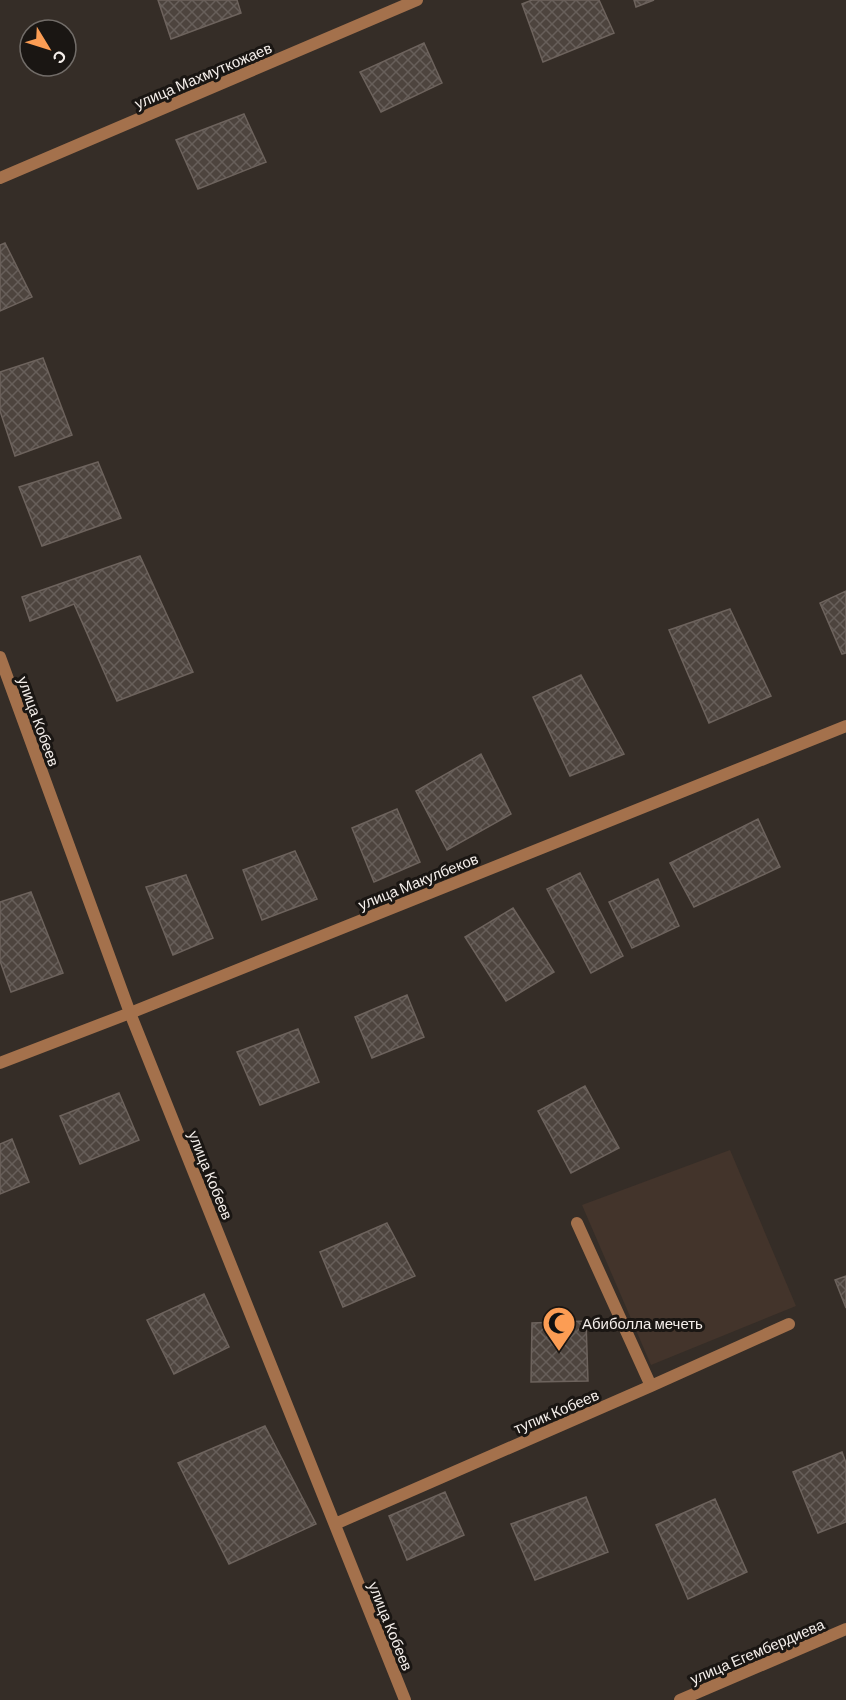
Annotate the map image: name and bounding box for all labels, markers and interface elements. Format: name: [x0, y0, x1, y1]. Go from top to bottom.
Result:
north arrow: [18, 18, 78, 78]
street label: улица Махмуткожаев: [132, 38, 274, 112]
text: С: [49, 47, 71, 68]
street label: улица Кобеев: [14, 674, 64, 768]
street label: улица Макулбеков: [355, 849, 481, 913]
street label: улица Кобеев: [185, 1128, 237, 1222]
mosque icon: Абиболла мечеть: [541, 1305, 577, 1352]
place label: Абиболла мечеть: [582, 1314, 703, 1332]
street label: тупик Кобеев: [511, 1385, 601, 1437]
street label: улица Кобеев: [365, 1579, 417, 1673]
street label: улица Егембердиева: [687, 1614, 828, 1687]

